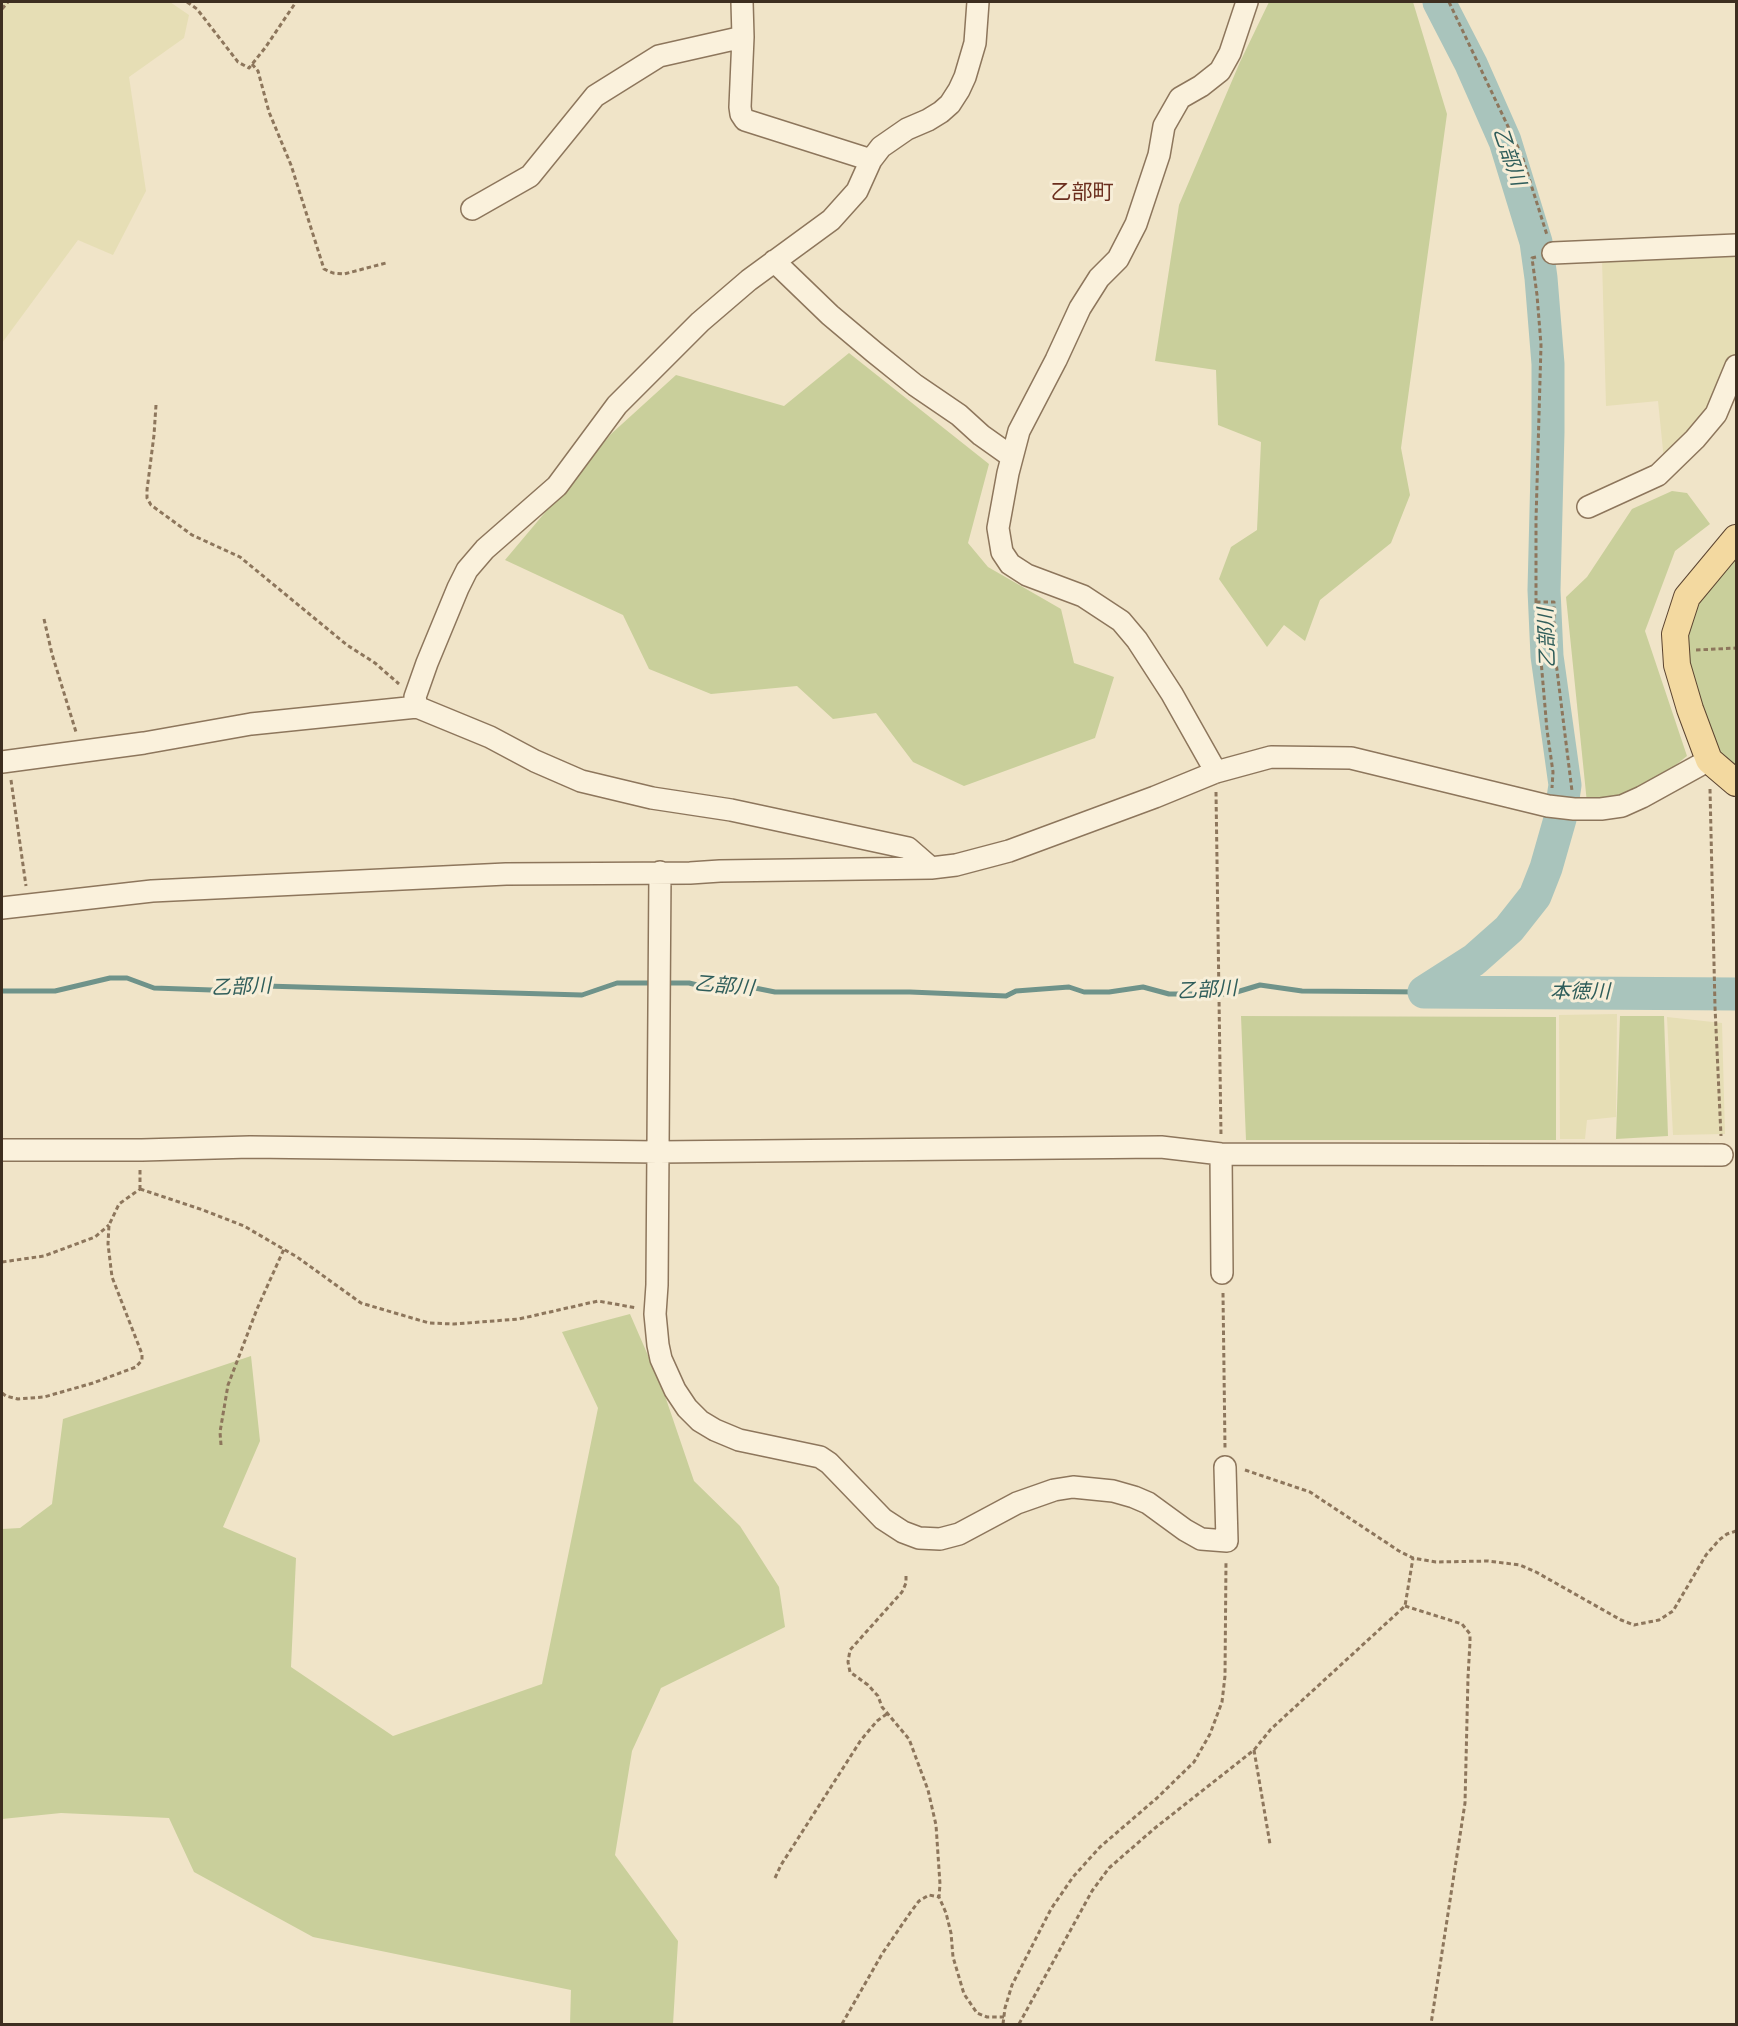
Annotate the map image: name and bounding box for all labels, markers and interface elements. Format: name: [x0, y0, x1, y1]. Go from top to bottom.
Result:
water label: 乙部川: [1487, 125, 1529, 189]
district label: 乙部町: [1051, 181, 1113, 207]
water label: 乙部川: [1535, 608, 1561, 668]
water label: 乙部川: [693, 972, 755, 1002]
water label: 乙部川: [211, 975, 271, 1001]
water label: 乙部川: [1176, 977, 1238, 1005]
water label: 本徳川: [1550, 981, 1610, 1005]

